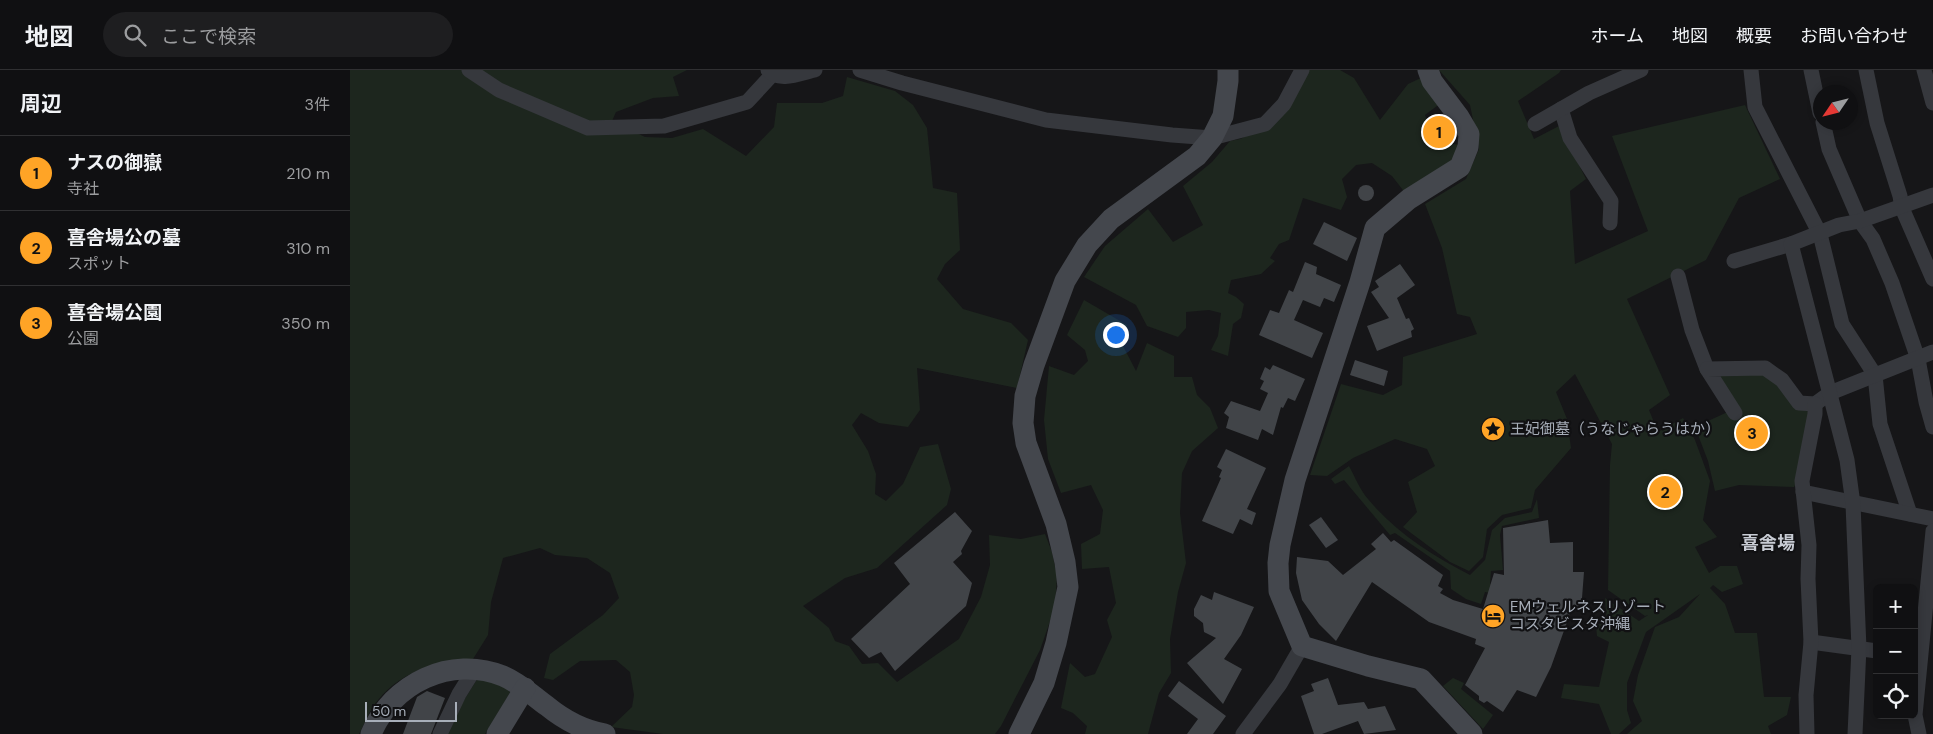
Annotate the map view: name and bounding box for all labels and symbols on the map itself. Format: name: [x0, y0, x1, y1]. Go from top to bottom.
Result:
north arrow: [1813, 85, 1858, 130]
pin: 1: [1423, 113, 1455, 151]
your location: [1103, 322, 1129, 348]
pin: 3: [1736, 414, 1768, 452]
place icon: 王妃御墓（うなじゃらうはか）: [1480, 416, 1506, 442]
place label: 王妃御墓（うなじゃらうはか）: [1510, 419, 1720, 439]
pin: 2: [1649, 473, 1681, 511]
district label: 喜舎場: [1741, 531, 1795, 555]
place label: EMウェルネスリゾート コスタビスタ沖縄: [1510, 597, 1666, 634]
hotel icon: EMウェルネスリゾート コスタビスタ沖縄: [1480, 603, 1506, 629]
scale bar: [365, 699, 458, 722]

